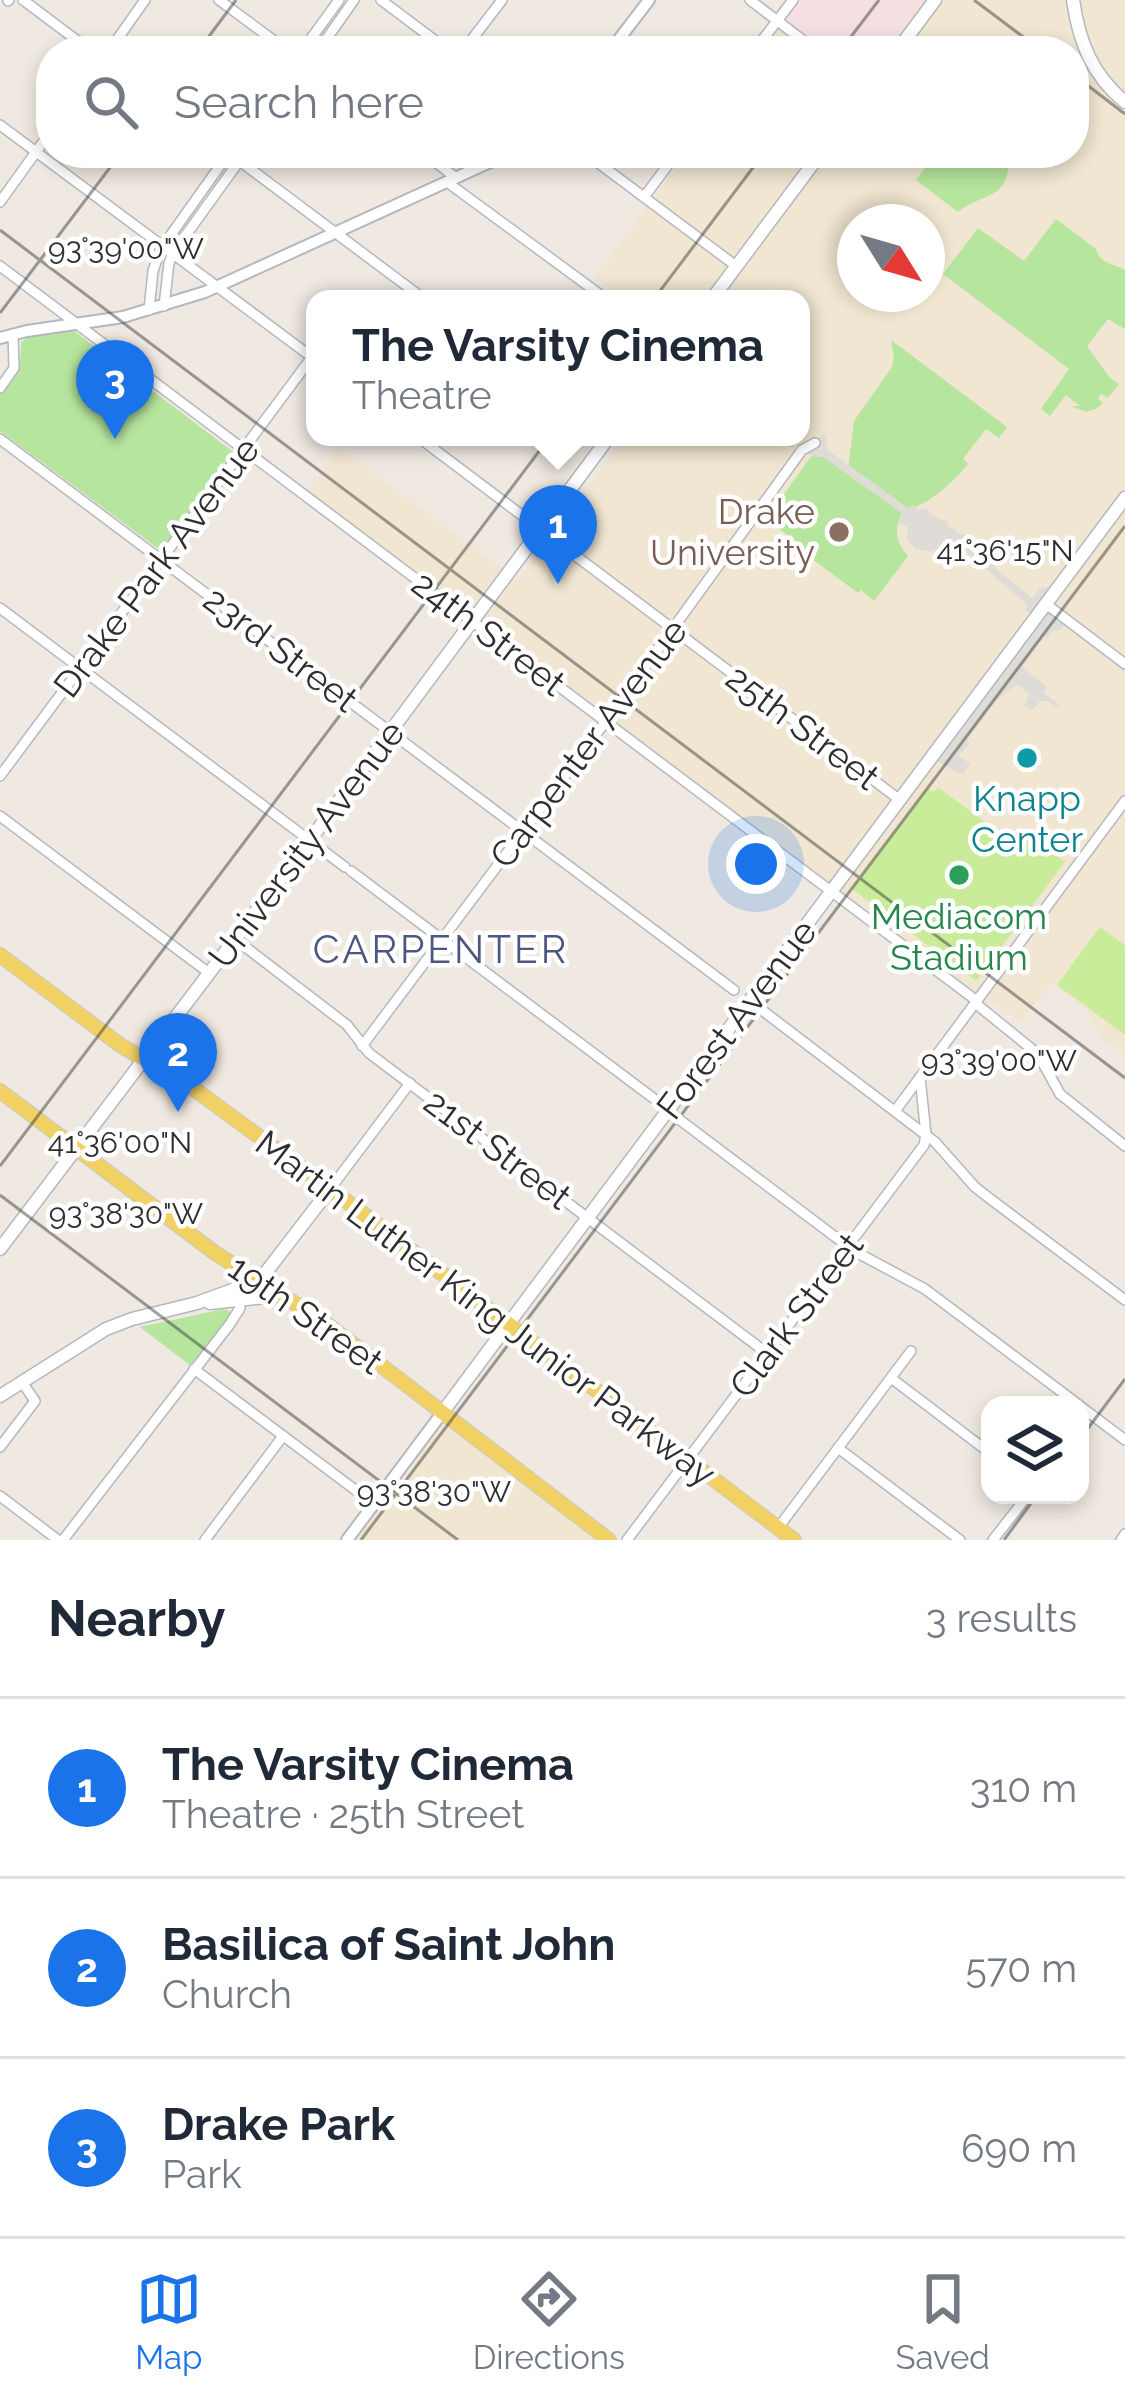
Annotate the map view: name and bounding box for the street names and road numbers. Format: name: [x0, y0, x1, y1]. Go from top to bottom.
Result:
street label: Drake Park Avenue: [45, 429, 267, 705]
street label: 24th Street: [404, 562, 574, 704]
street label: 23rd Street: [196, 578, 366, 720]
street label: Carpenter Avenue: [481, 610, 695, 876]
street label: 25th Street: [718, 656, 888, 798]
street label: University Avenue: [199, 712, 413, 976]
street label: Forest Avenue: [647, 911, 825, 1127]
street label: 21st Street: [416, 1080, 580, 1218]
street label: Martin Luther King Junior Parkway: [248, 1121, 724, 1495]
street label: Clark Street: [721, 1225, 871, 1405]
street label: 19th Street: [221, 1246, 391, 1382]

